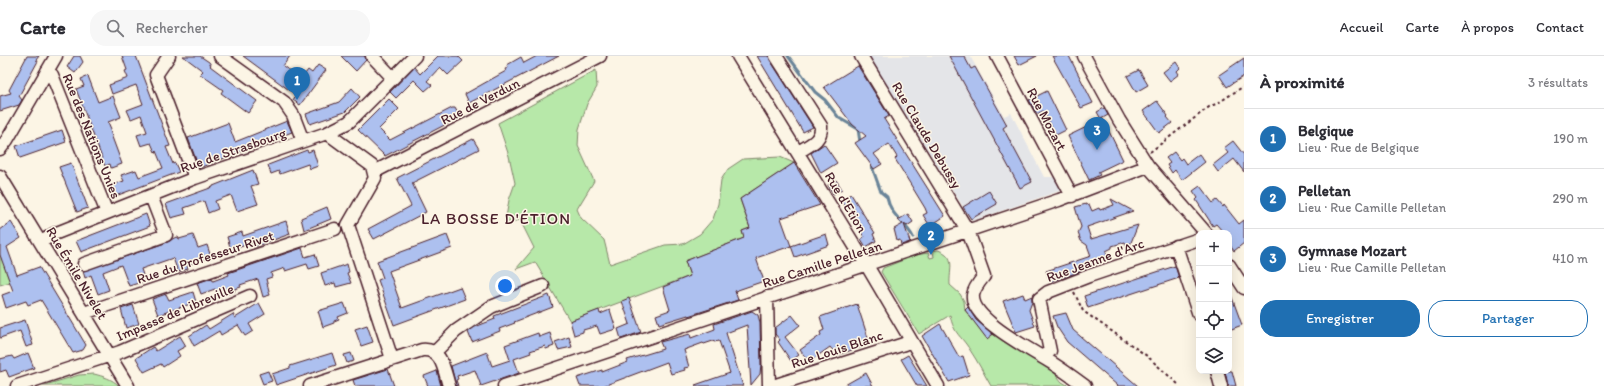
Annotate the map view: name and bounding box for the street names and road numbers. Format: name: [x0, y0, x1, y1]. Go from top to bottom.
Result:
street label: Rue des Nations Unies: [59, 71, 124, 201]
street label: Rue de Verdun: [438, 74, 523, 129]
street label: Rue Claude Debussy: [888, 79, 965, 192]
street label: Rue Mozart: [1023, 85, 1070, 154]
street label: Rue de Strasbourg: [178, 124, 289, 177]
street label: Rue d'Etion: [821, 169, 870, 236]
street label: Rue Émile Nivelet: [42, 224, 111, 323]
street label: Rue du Professeur Rivet: [134, 227, 276, 288]
street label: Rue Jeanne d'Arc: [1044, 235, 1146, 286]
street label: Rue Camille Pelletan: [760, 237, 884, 292]
street label: Impasse de Libreville: [114, 280, 237, 345]
street label: Rue Louis Blanc: [789, 326, 886, 372]

